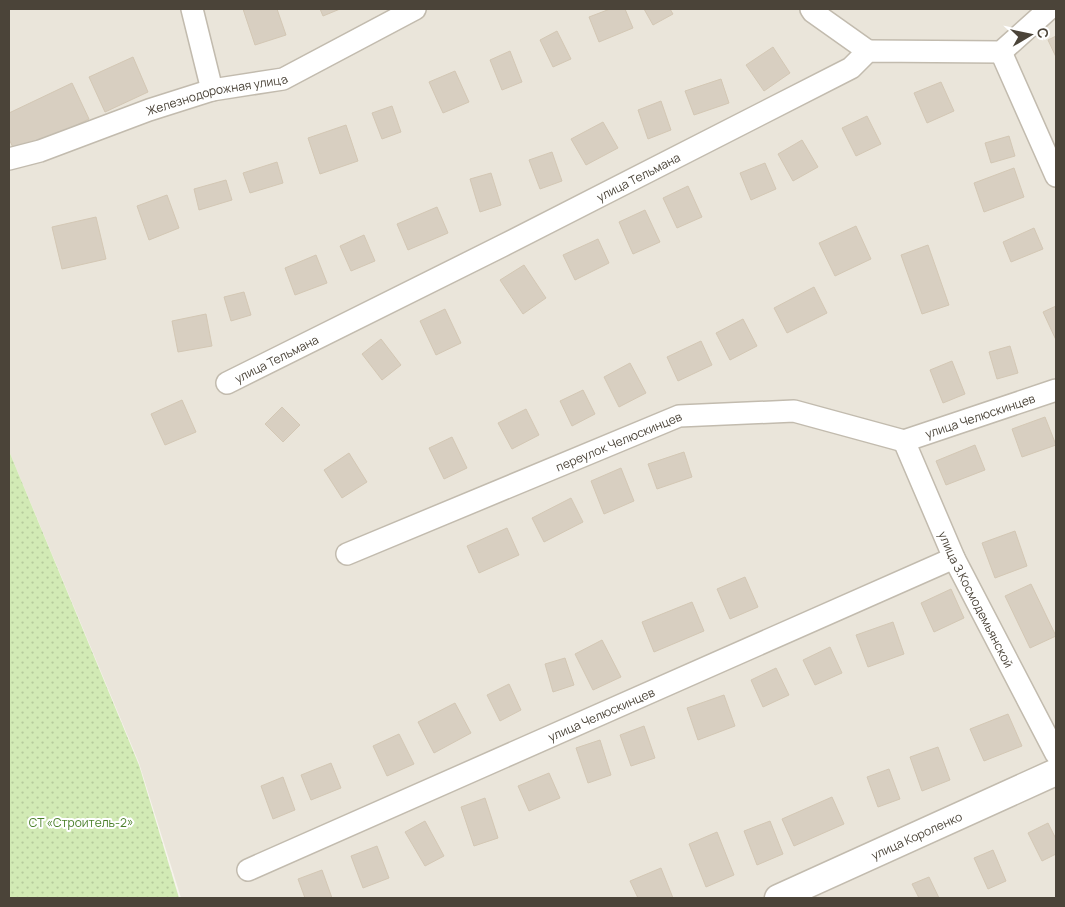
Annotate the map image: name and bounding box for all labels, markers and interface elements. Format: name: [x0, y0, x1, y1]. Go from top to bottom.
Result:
north arrow: [1005, 10, 1055, 60]
text: С: [1033, 26, 1054, 39]
street label: Железнодорожная улица: [144, 70, 291, 119]
street label: улица Тельмана: [593, 148, 683, 205]
street label: улица Тельмана: [231, 330, 321, 387]
street label: улица Челюскинцев: [923, 389, 1038, 442]
street label: переулок Челюскинцев: [553, 407, 685, 475]
street label: улица З.Космодемьянской: [935, 528, 1018, 670]
street label: улица Челюскинцев: [545, 683, 658, 745]
street label: улица Короленко: [868, 807, 965, 863]
park label: СТ «Строитель-2»: [29, 814, 133, 831]

